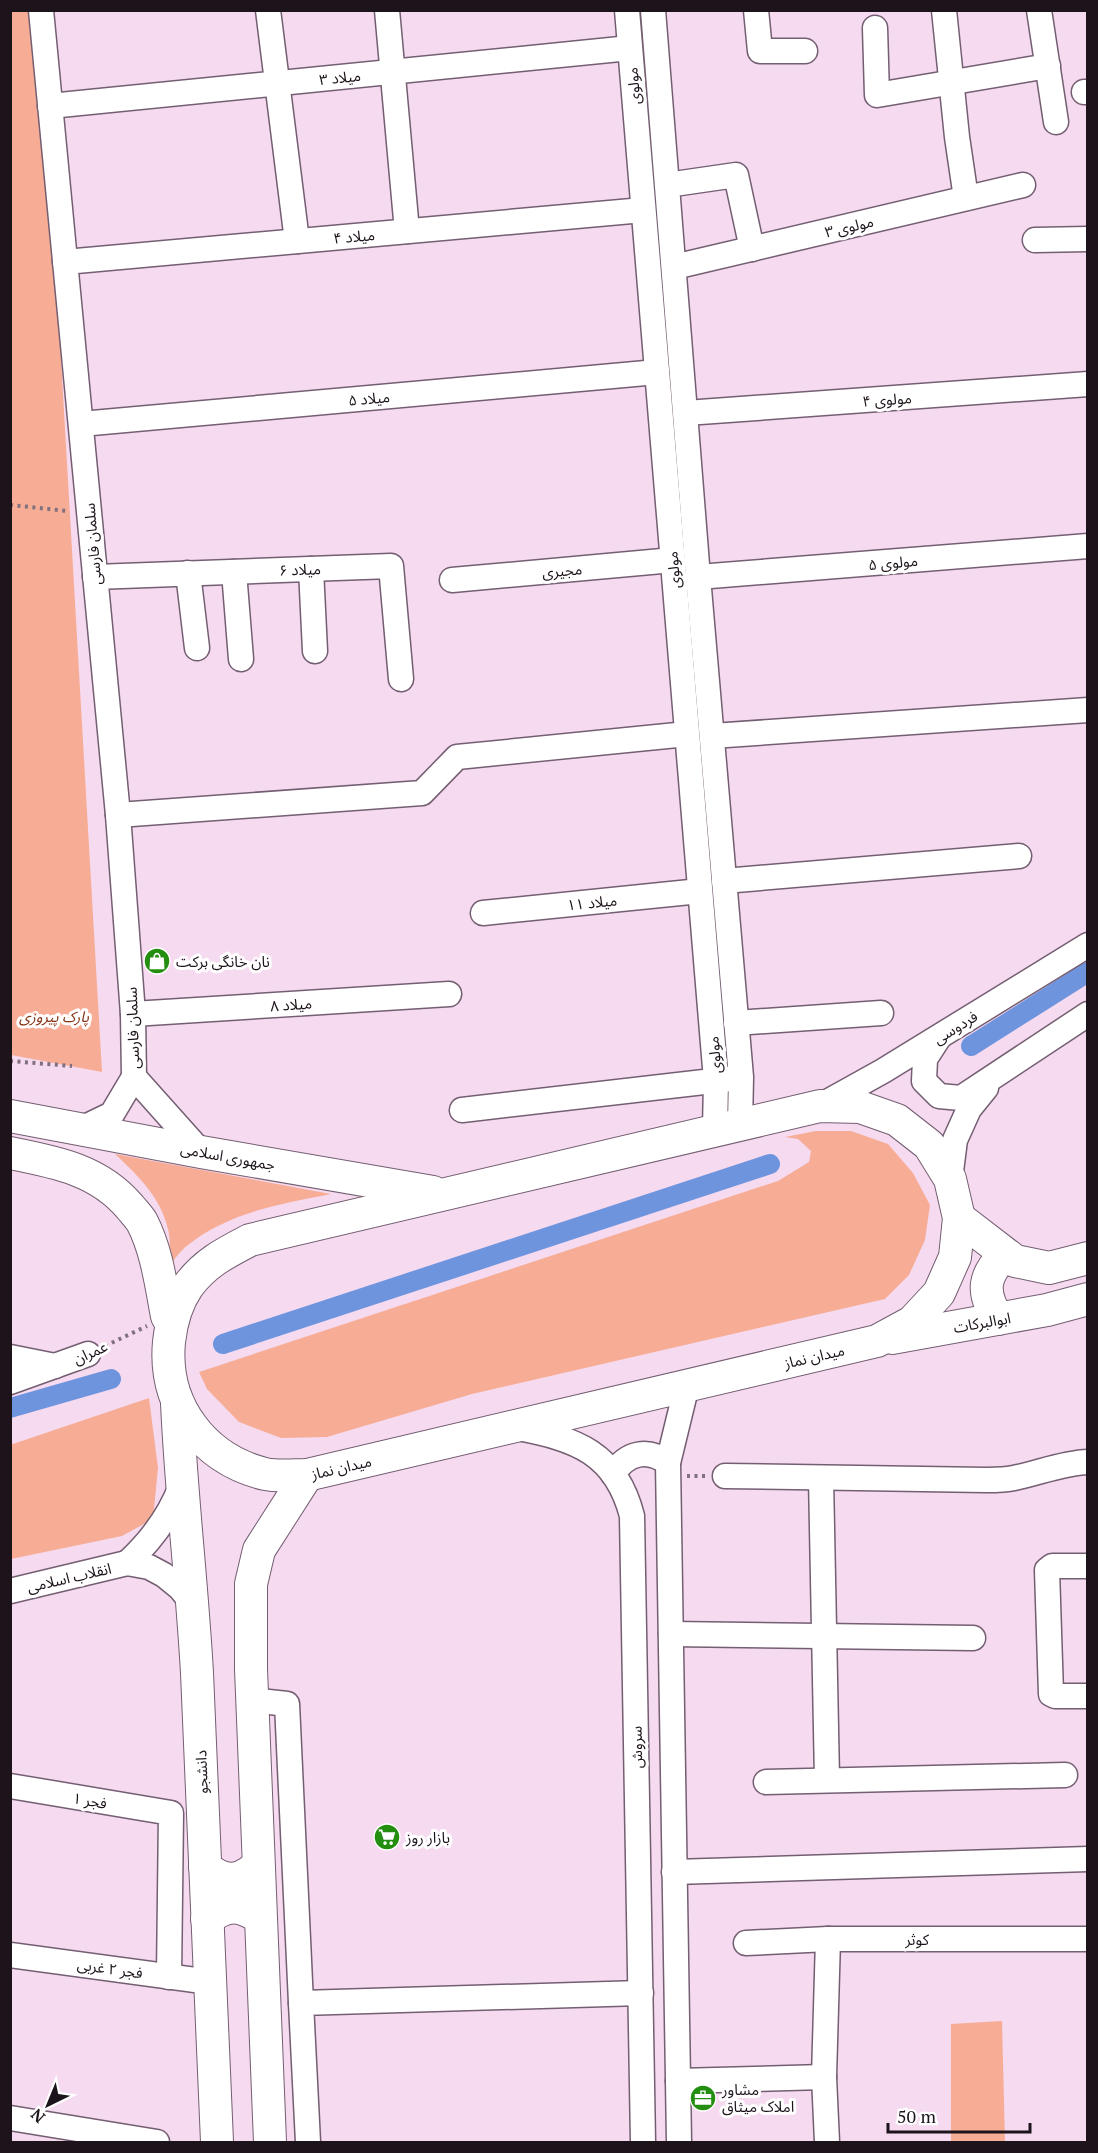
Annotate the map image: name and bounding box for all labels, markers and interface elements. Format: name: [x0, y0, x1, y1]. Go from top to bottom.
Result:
street label: میلاد ۳: [318, 65, 362, 89]
street label: مولوی: [621, 67, 645, 105]
street label: مولوی ۳: [823, 211, 875, 241]
street label: میلاد ۴: [332, 224, 376, 248]
street label: میلاد ۵: [347, 386, 391, 410]
street label: مولوی ۴: [862, 387, 912, 411]
street label: سلمان فارسی: [78, 502, 106, 586]
street label: مولوی ۵: [867, 550, 919, 574]
street label: مولوی: [661, 551, 685, 589]
street label: میلاد ۶: [279, 558, 321, 580]
street label: مجیری: [541, 558, 583, 582]
street label: میلاد ۱۱: [566, 889, 618, 915]
shop icon: نان خانگی برکت: [142, 946, 172, 976]
place label: نان خانگی برکت: [176, 951, 270, 971]
street label: سلمان فارسی: [121, 986, 143, 1069]
street label: میلاد ۸: [269, 993, 313, 1015]
street label: فردوسی: [929, 1005, 981, 1048]
park label: پارک پیروزی: [19, 1006, 90, 1027]
street label: مولوی: [702, 1036, 726, 1074]
street label: جمهوری اسلامی: [179, 1138, 277, 1174]
street label: ابوالبرکات: [952, 1307, 1012, 1337]
street label: عمران: [70, 1335, 111, 1368]
street label: میدان نماز: [781, 1339, 846, 1373]
street label: میدان نماز: [308, 1450, 373, 1484]
street label: انقلاب اسلامی: [25, 1558, 113, 1596]
street label: سروش: [626, 1725, 646, 1768]
street label: دانشجو: [190, 1750, 212, 1794]
street label: فجر ۱: [71, 1787, 109, 1813]
supermarket icon: بازار روز: [372, 1822, 402, 1852]
place label: بازار روز: [405, 1827, 450, 1847]
street label: کوثر: [904, 1929, 930, 1949]
street label: فجر ۲ غربی: [76, 1953, 144, 1983]
north arrow: [18, 2075, 78, 2135]
place label: مشاور املاک میثاق: [721, 2079, 794, 2116]
office icon: مشاور املاک میثاق: [688, 2083, 718, 2113]
scale bar: [888, 2096, 1030, 2134]
text: N: [26, 2104, 50, 2128]
text: 50 m: [897, 2104, 937, 2128]

